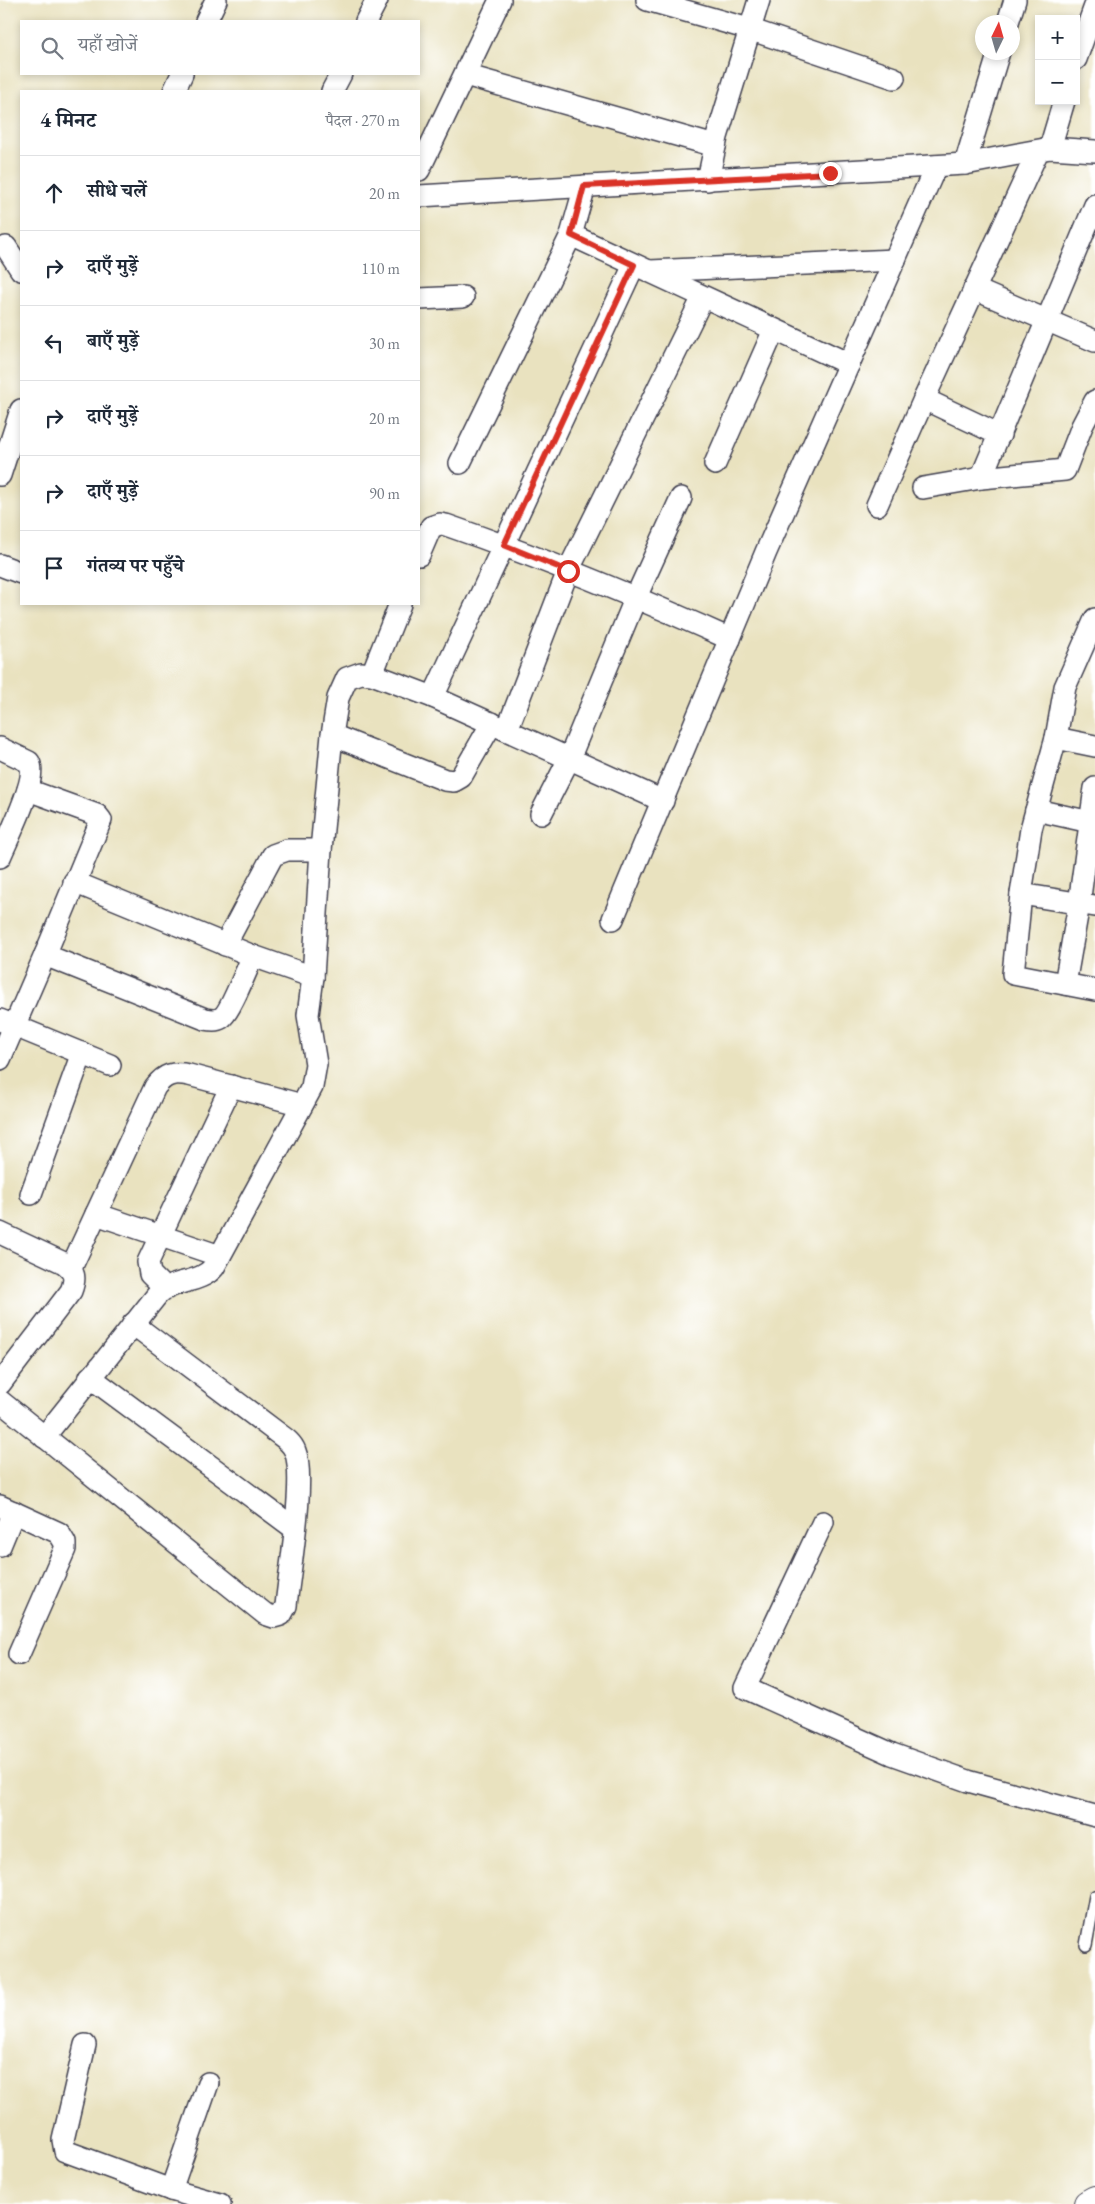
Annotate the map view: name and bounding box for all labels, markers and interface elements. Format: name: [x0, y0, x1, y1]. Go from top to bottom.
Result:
north arrow: [975, 15, 1020, 60]
map controls: [1035, 15, 1080, 105]
button: +: [1035, 15, 1080, 60]
search box: [20, 20, 420, 75]
text: यहाँ खोजें: [78, 32, 137, 57]
icon: search: [38, 34, 66, 62]
button: −: [1035, 60, 1080, 105]
text: 4 मिनट: [40, 106, 96, 133]
text: पैदल · 270 m: [326, 110, 400, 131]
route end: [819, 162, 842, 185]
text: सीधे चलें: [87, 178, 147, 203]
icon: ahead: [40, 179, 68, 207]
text: 20 m: [369, 183, 400, 204]
text: दाएँ मुड़ें: [87, 253, 138, 278]
icon: right: [40, 254, 68, 282]
text: 110 m: [361, 258, 400, 279]
text: बाएँ मुड़ें: [87, 328, 139, 353]
icon: left: [40, 329, 68, 357]
text: 30 m: [369, 333, 400, 354]
text: दाएँ मुड़ें: [87, 403, 138, 428]
icon: right: [40, 404, 68, 432]
text: 20 m: [369, 408, 400, 429]
text: दाएँ मुड़ें: [87, 478, 138, 503]
icon: right: [40, 479, 68, 507]
text: 90 m: [369, 483, 400, 504]
text: गंतव्य पर पहुँचे: [87, 553, 184, 578]
icon: arrive: [40, 554, 68, 582]
route start: [557, 560, 580, 583]

